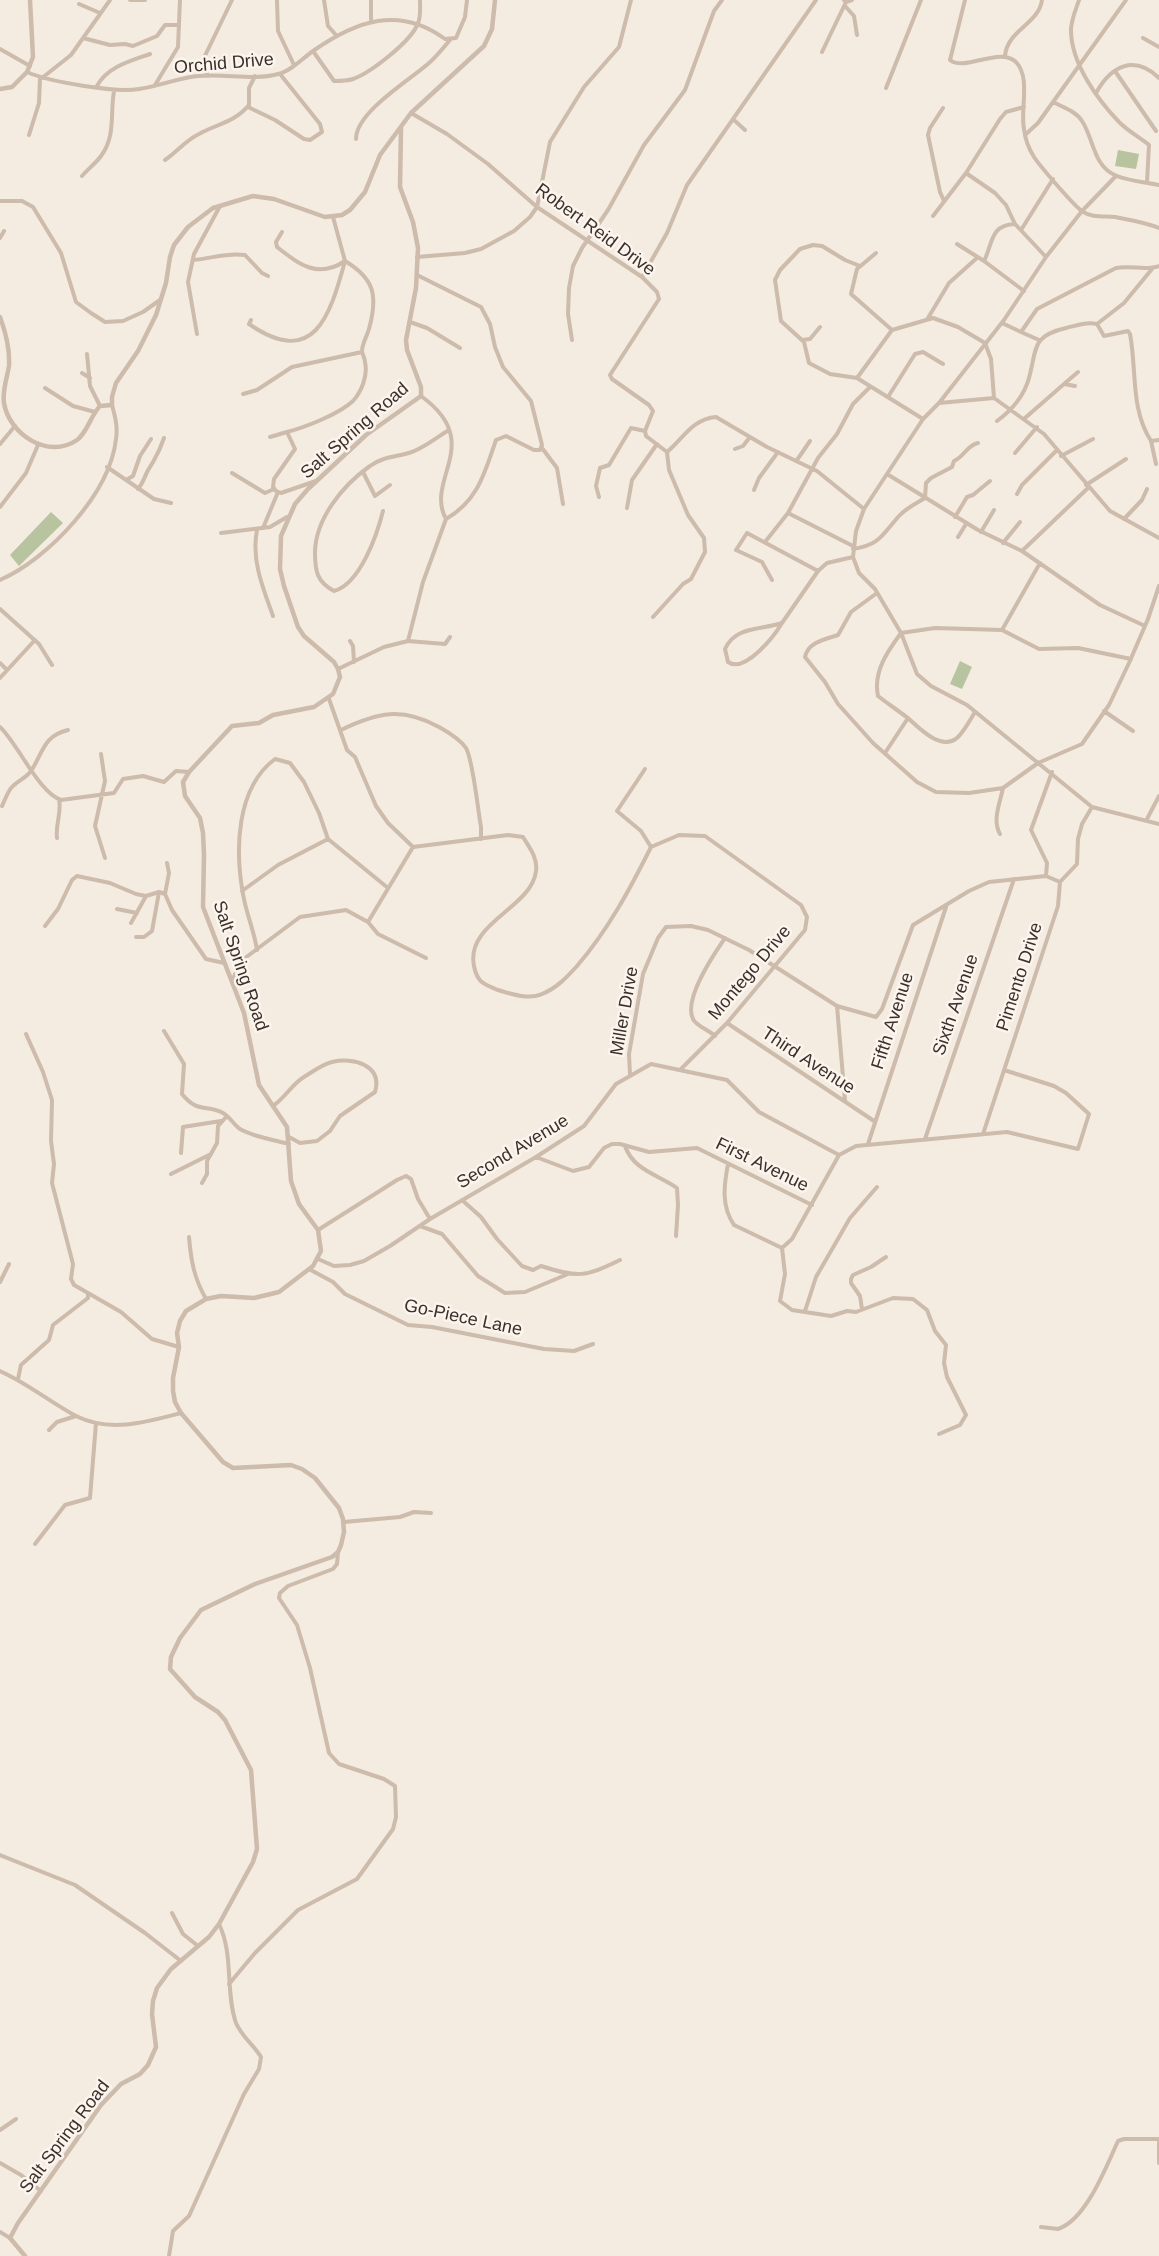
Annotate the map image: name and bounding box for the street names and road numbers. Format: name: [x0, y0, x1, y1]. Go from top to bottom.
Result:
street label: Orchid Drive: [173, 49, 275, 79]
street label: Robert Reid Drive: [531, 179, 659, 281]
street label: Salt Spring Road: [297, 378, 413, 484]
street label: Salt Spring Road: [208, 898, 272, 1034]
street label: Pimento Drive: [992, 920, 1048, 1034]
street label: Montego Drive: [704, 921, 796, 1025]
street label: Sixth Avenue: [929, 951, 983, 1059]
street label: Miller Drive: [607, 965, 643, 1057]
street label: Fifth Avenue: [867, 970, 919, 1072]
street label: Third Avenue: [757, 1023, 859, 1099]
street label: Second Avenue: [453, 1110, 573, 1194]
street label: First Avenue: [712, 1133, 812, 1197]
street label: Go-Piece Lane: [402, 1295, 524, 1341]
street label: Salt Spring Road: [15, 2076, 115, 2198]

